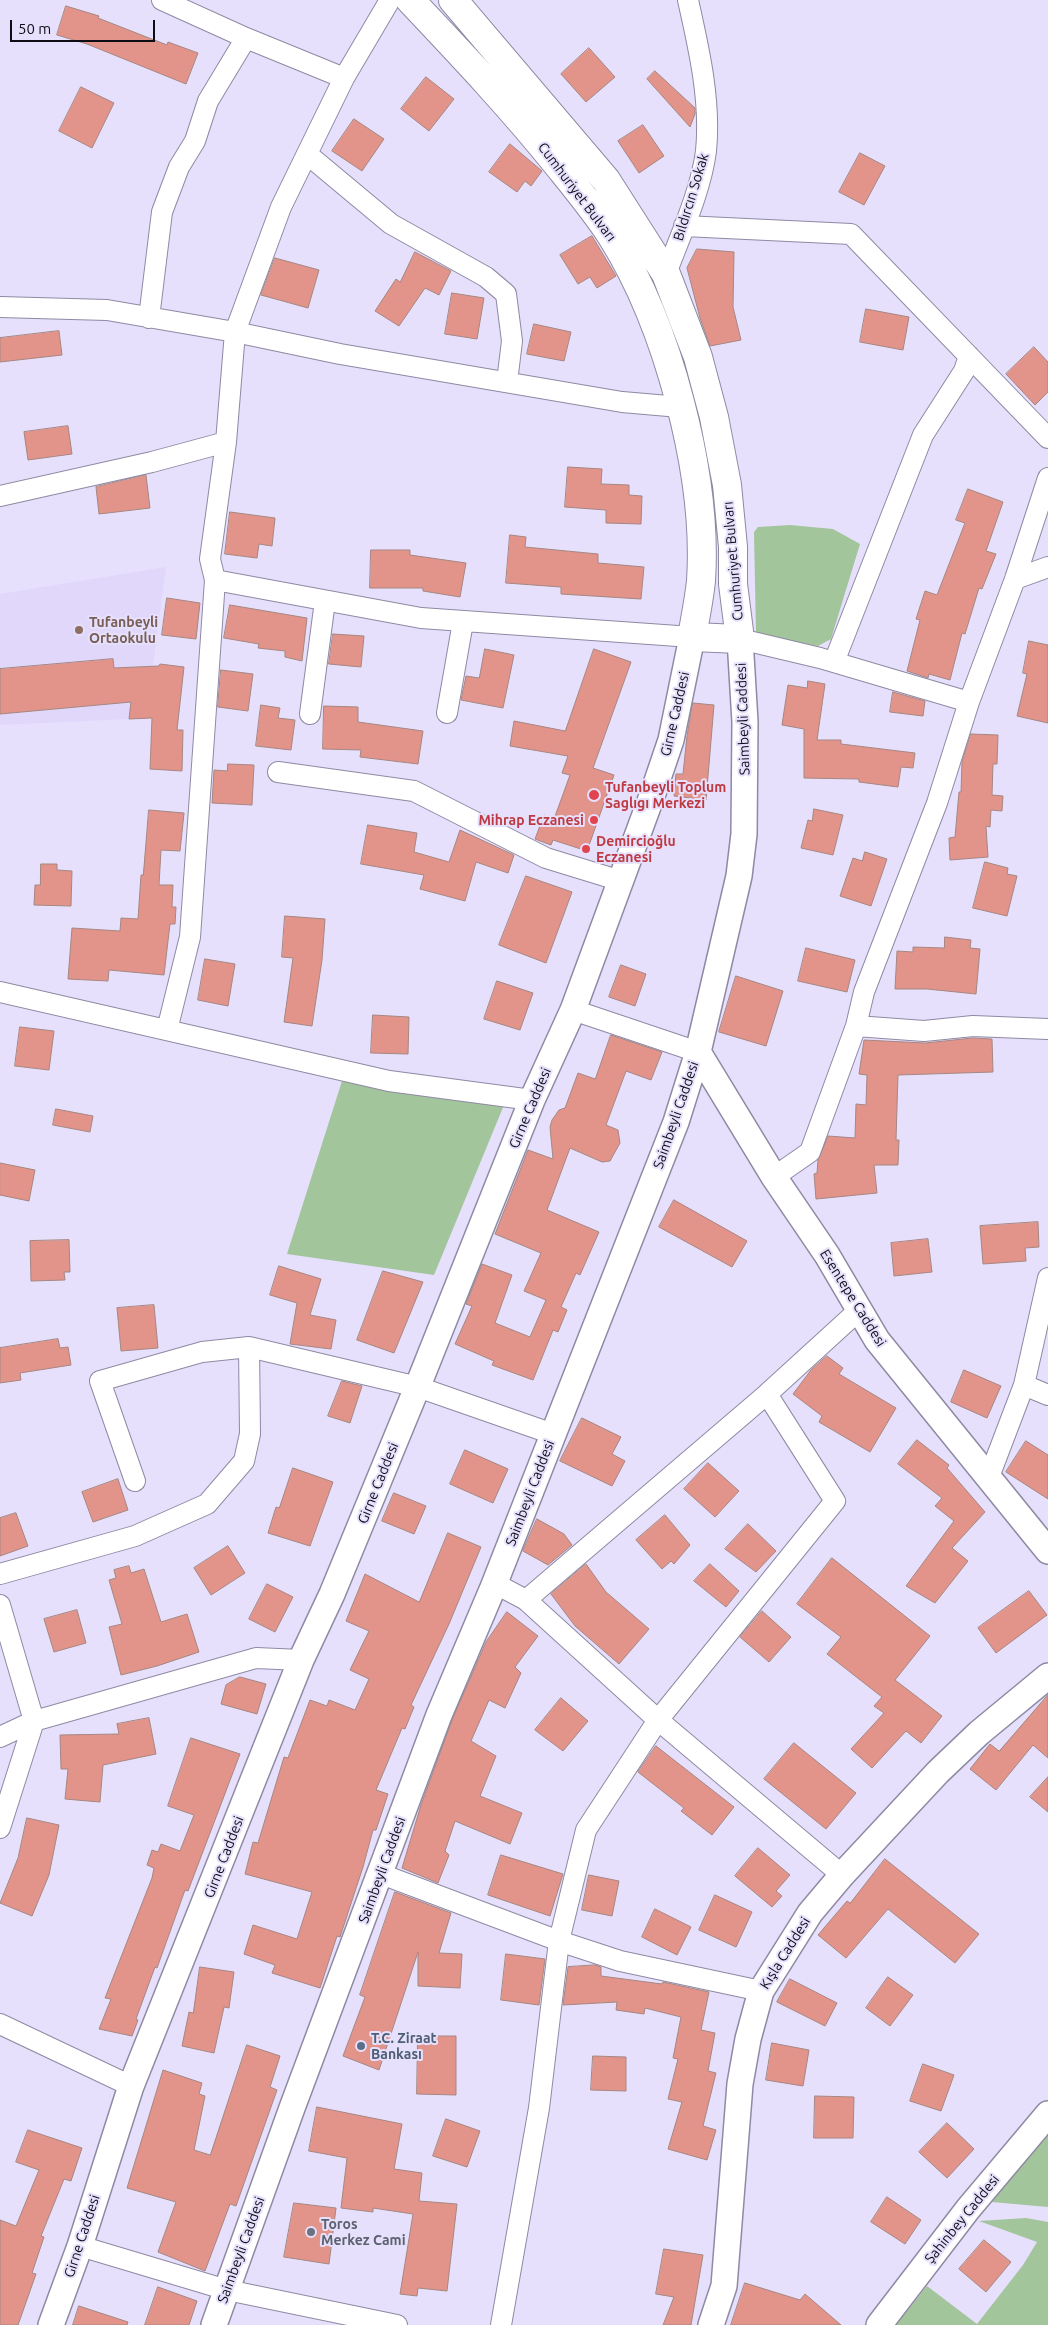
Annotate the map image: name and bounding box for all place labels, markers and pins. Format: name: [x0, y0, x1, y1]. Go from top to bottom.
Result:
place label: Tufanbeyli Ortaokulu: [89, 614, 158, 646]
marker: Tufanbeyli Ortaokulu: [73, 624, 85, 636]
place label: Tufanbeyli Toplum Saglıgı Merkezi: [605, 779, 726, 812]
marker: Tufanbeyli Toplum Saglıgı Merkezi: [587, 788, 601, 802]
place label: Mihrap Eczanesi: [478, 812, 584, 828]
marker: Mihrap Eczanesi: [588, 814, 600, 826]
place label: Demircioğlu Eczanesi: [596, 833, 676, 866]
marker: Demircioğlu Eczanesi: [580, 843, 592, 855]
place label: T.C. Ziraat Bankası: [371, 2030, 437, 2062]
marker: T.C. Ziraat Bankası: [355, 2040, 367, 2052]
place label: Toros Merkez Cami: [321, 2216, 406, 2248]
marker: Toros Merkez Cami: [305, 2226, 317, 2238]

